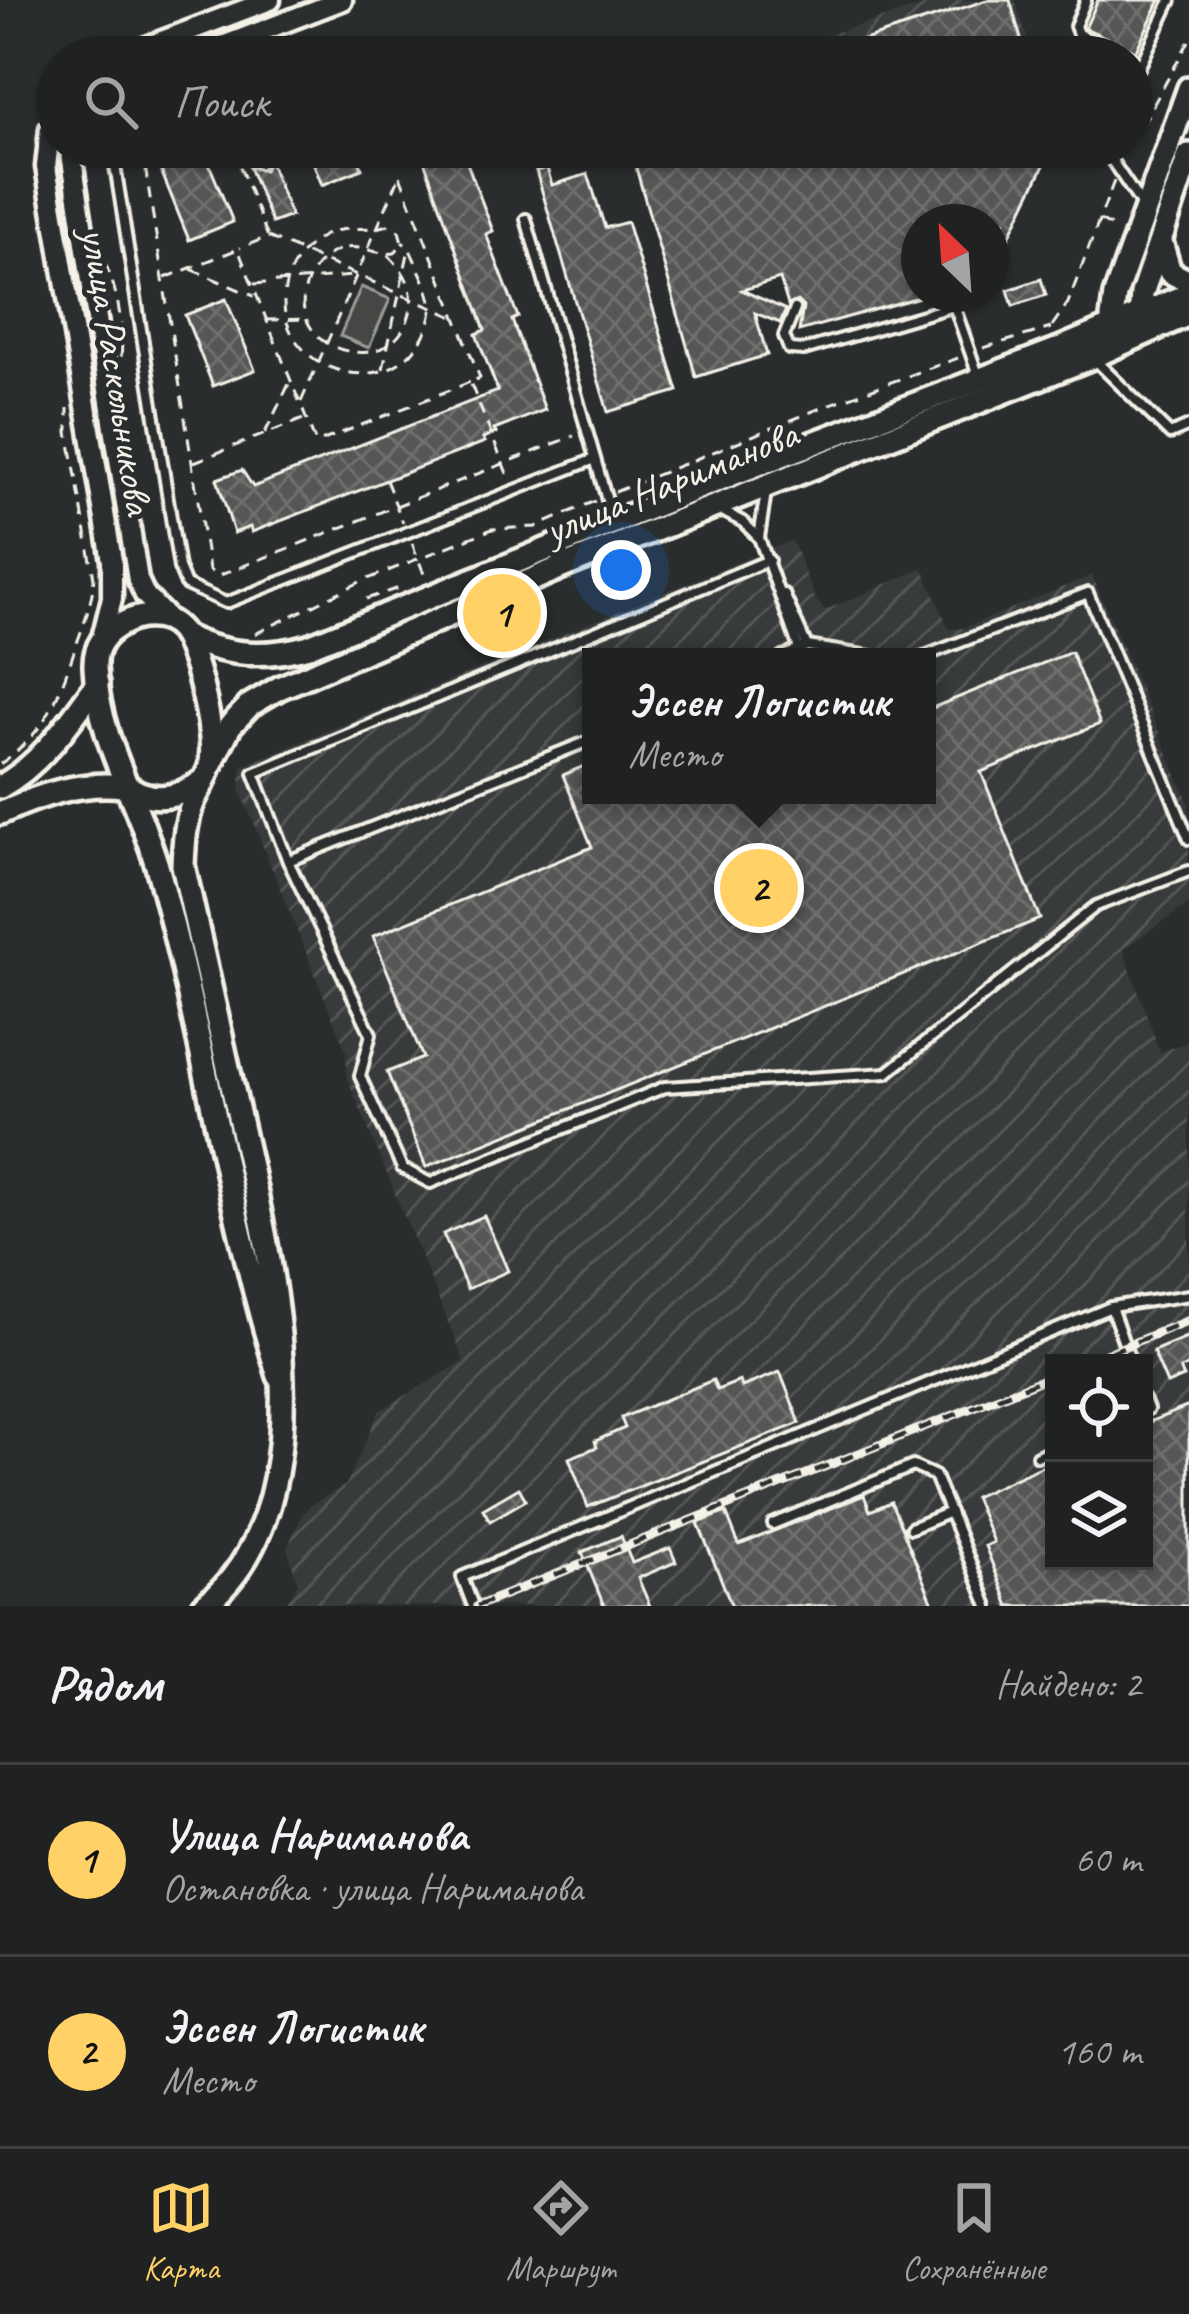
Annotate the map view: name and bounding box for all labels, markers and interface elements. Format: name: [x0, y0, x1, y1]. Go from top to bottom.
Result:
search box: [36, 36, 1153, 168]
icon: search: [78, 69, 144, 135]
text: Поиск: [174, 74, 269, 131]
north arrow: [901, 204, 1009, 312]
street label: улица Раскольникова: [68, 221, 166, 521]
street label: улица Нариманова: [534, 406, 808, 558]
your location: [591, 540, 651, 600]
pin: 1: [463, 568, 541, 658]
popup: [582, 648, 936, 804]
text: Эссен Логистик: [629, 673, 889, 730]
text: Место: [629, 730, 721, 779]
pin: 2: [720, 843, 798, 933]
map controls: [1045, 1354, 1153, 1570]
button: locate: [1045, 1354, 1153, 1462]
button: layers: [1045, 1462, 1153, 1570]
text: Рядом: [48, 1652, 162, 1716]
text: Найдено: 2: [996, 1660, 1141, 1709]
text: Улица Нариманова: [162, 1807, 467, 1864]
text: 1: [78, 1835, 96, 1884]
text: 60 m: [1075, 1835, 1141, 1884]
text: Остановка · улица Нариманова: [162, 1864, 583, 1913]
text: Эссен Логистик: [162, 1999, 423, 2056]
text: 2: [78, 2027, 96, 2076]
text: 160 m: [1057, 2027, 1141, 2076]
text: Место: [162, 2056, 254, 2105]
tab: Карта: [144, 2175, 219, 2289]
tab: Маршрут: [506, 2175, 615, 2289]
tab: Сохранённые: [902, 2175, 1045, 2289]

